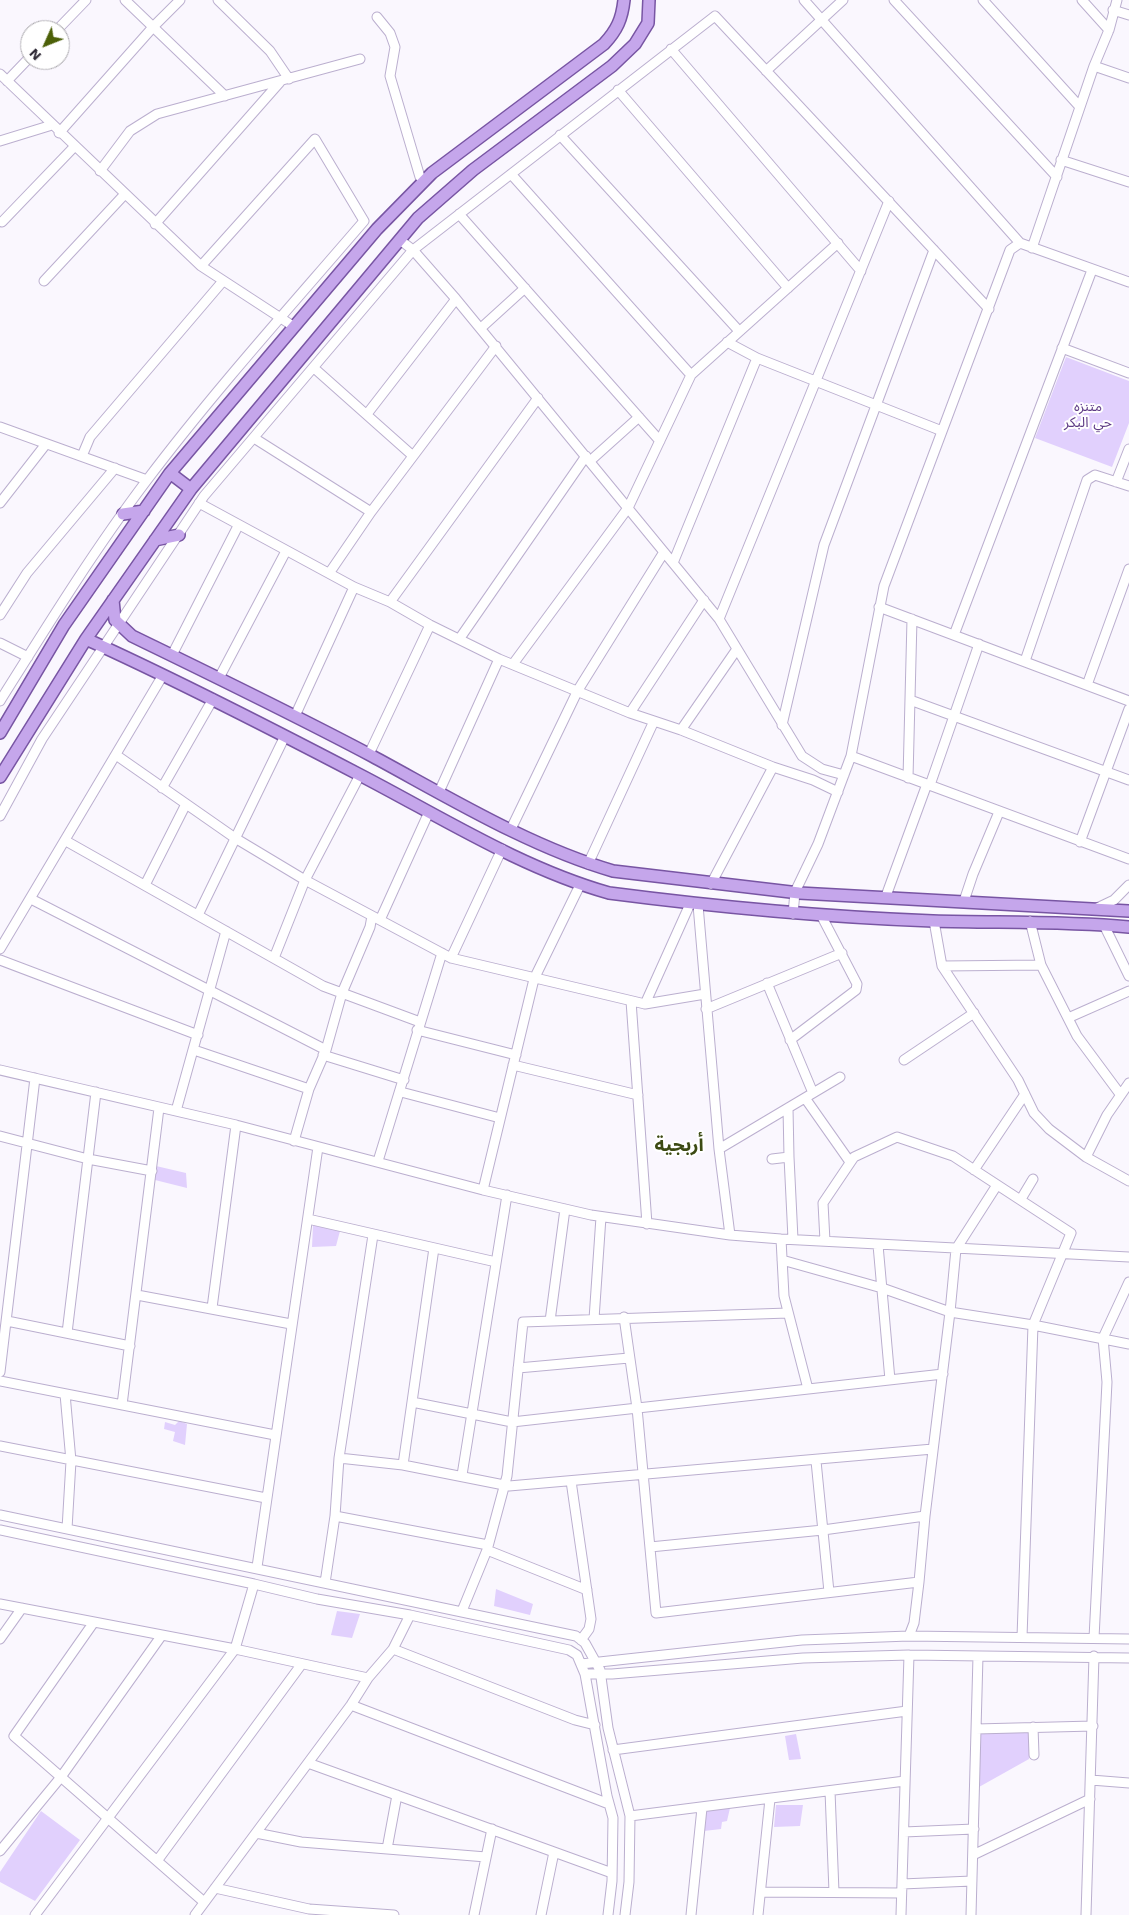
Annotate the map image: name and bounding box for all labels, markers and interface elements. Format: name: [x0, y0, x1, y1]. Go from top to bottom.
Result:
north arrow: [20, 20, 70, 70]
text: N: [26, 45, 44, 64]
park label: متنزه حي البكر: [1064, 399, 1112, 432]
district label: أربجية: [654, 1134, 704, 1156]

